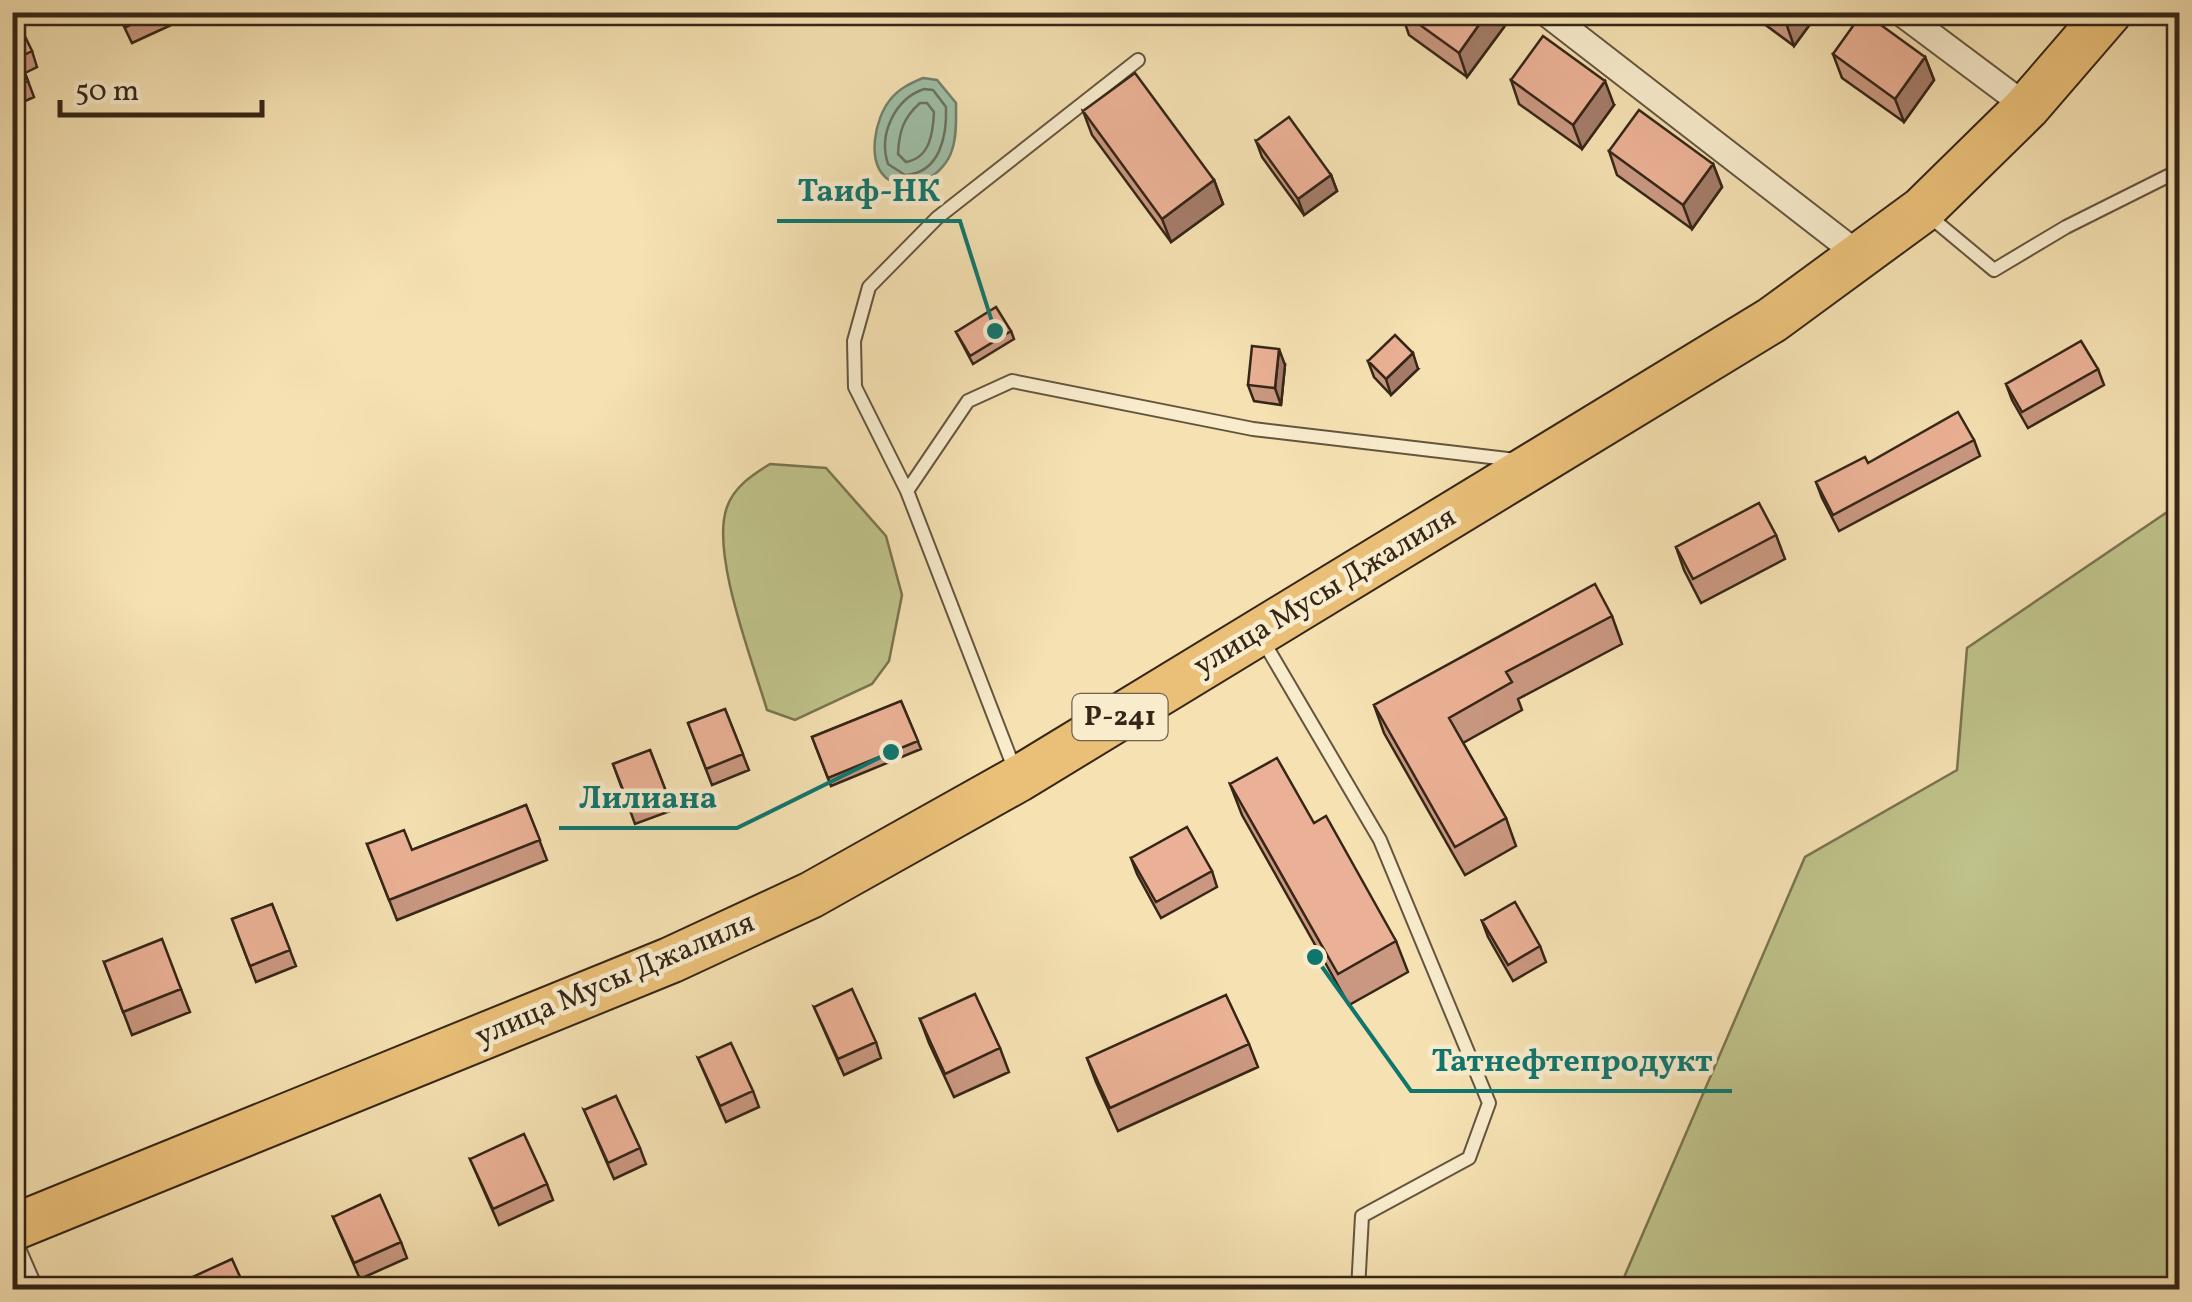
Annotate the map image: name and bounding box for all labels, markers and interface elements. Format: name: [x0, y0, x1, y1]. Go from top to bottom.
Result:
scale bar: [60, 55, 262, 117]
text: 50 m: [75, 71, 139, 113]
callout: Таиф-НК: [777, 159, 960, 221]
text: Таиф-НК: [798, 171, 940, 215]
street label: улица Мусы Джалиля: [1186, 497, 1464, 687]
road number: Р-241: [1072, 694, 1168, 740]
callout: Лилиана: [559, 766, 737, 828]
text: Лилиана: [579, 778, 717, 822]
street label: улица Мусы Джалиля: [469, 902, 761, 1058]
callout: Татнефтепродукт: [1411, 1029, 1732, 1091]
text: Татнефтепродукт: [1431, 1041, 1713, 1085]

